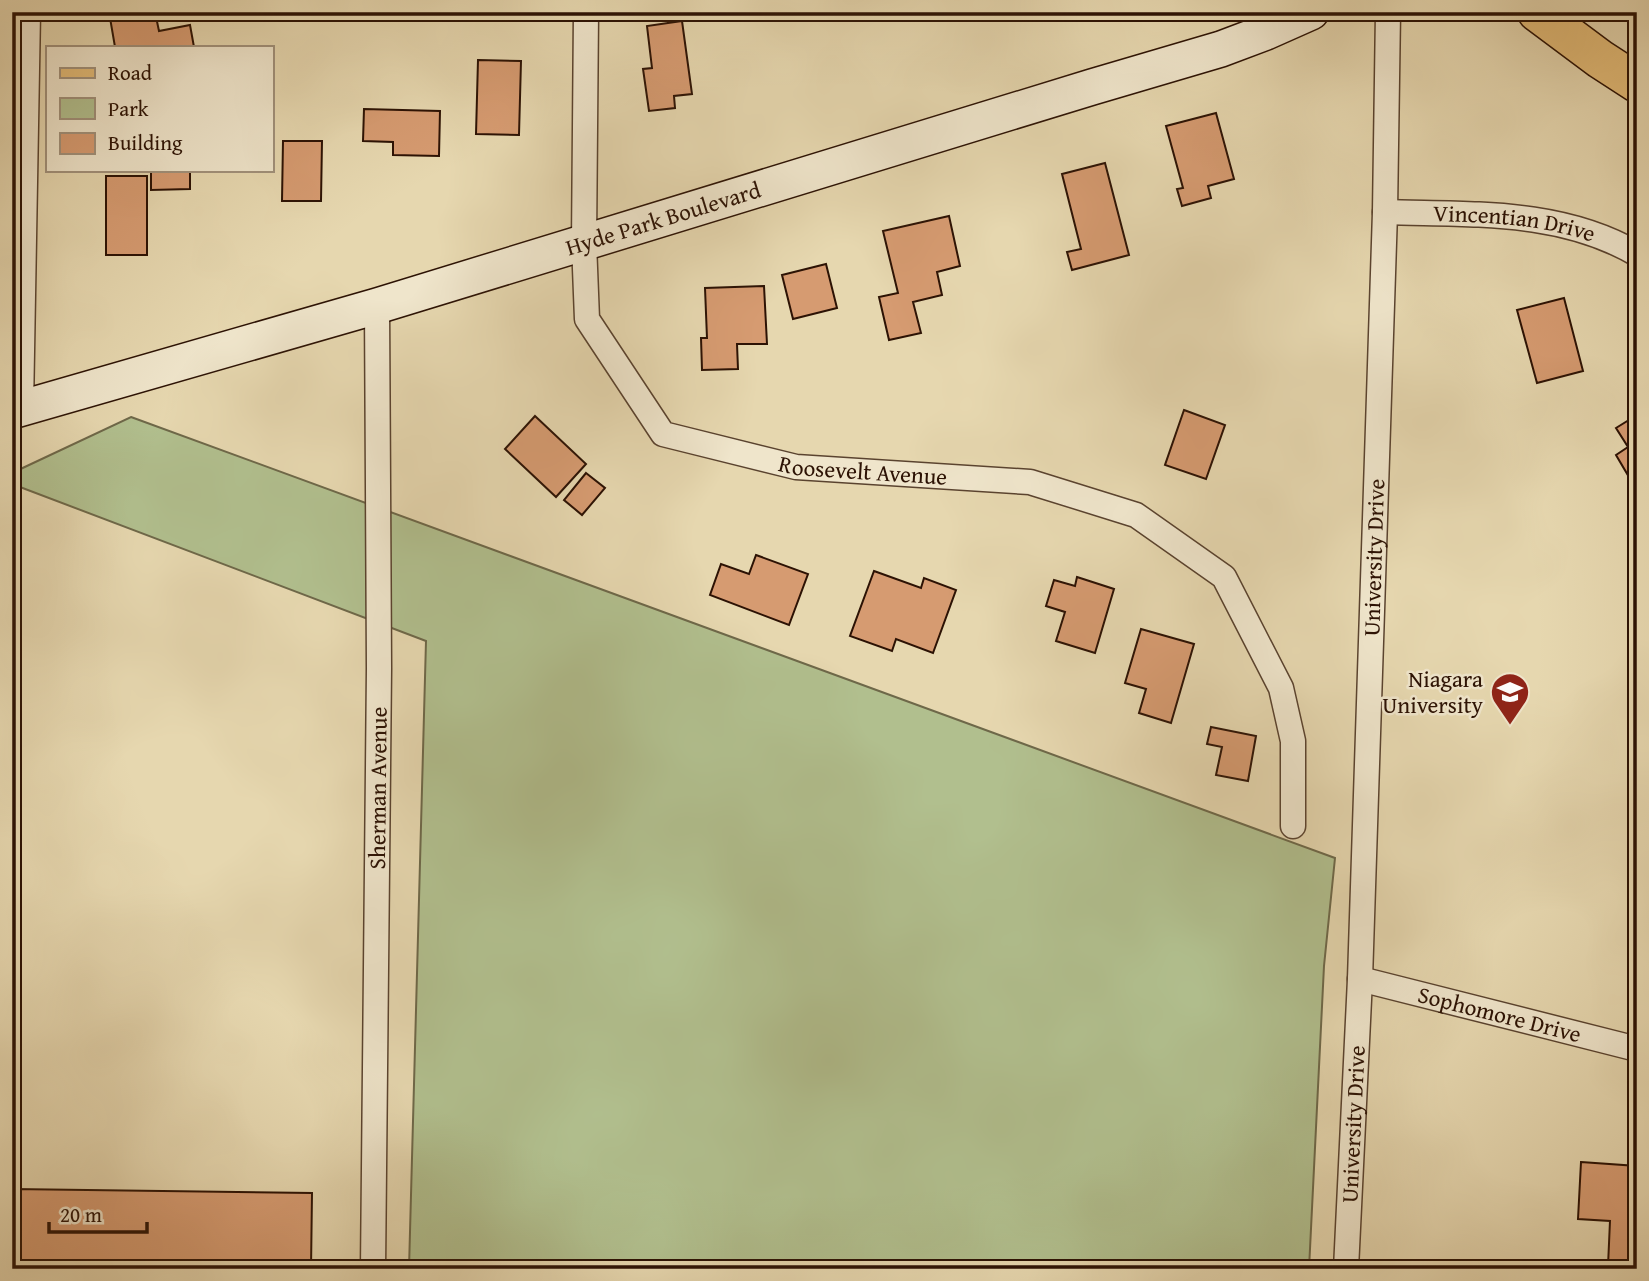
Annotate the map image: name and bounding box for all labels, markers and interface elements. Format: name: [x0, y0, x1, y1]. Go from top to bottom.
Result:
legend: [46, 46, 273, 172]
text: Road: [108, 57, 153, 88]
text: Park: [108, 93, 149, 124]
text: Building: [108, 127, 183, 158]
street label: Hyde Park Boulevard: [561, 172, 765, 263]
street label: Vincentian Drive: [1433, 196, 1600, 250]
street label: Roosevelt Avenue: [775, 446, 948, 493]
street label: University Drive: [1354, 478, 1392, 637]
place label: Niagara University: [1382, 662, 1484, 721]
school or university icon: Niagara University: [1489, 671, 1531, 726]
street label: Sherman Avenue: [360, 706, 395, 870]
street label: Sophomore Drive: [1415, 977, 1585, 1050]
street label: University Drive: [1332, 1045, 1373, 1204]
scale bar: [49, 1190, 147, 1234]
text: 20 m: [60, 1199, 102, 1230]

